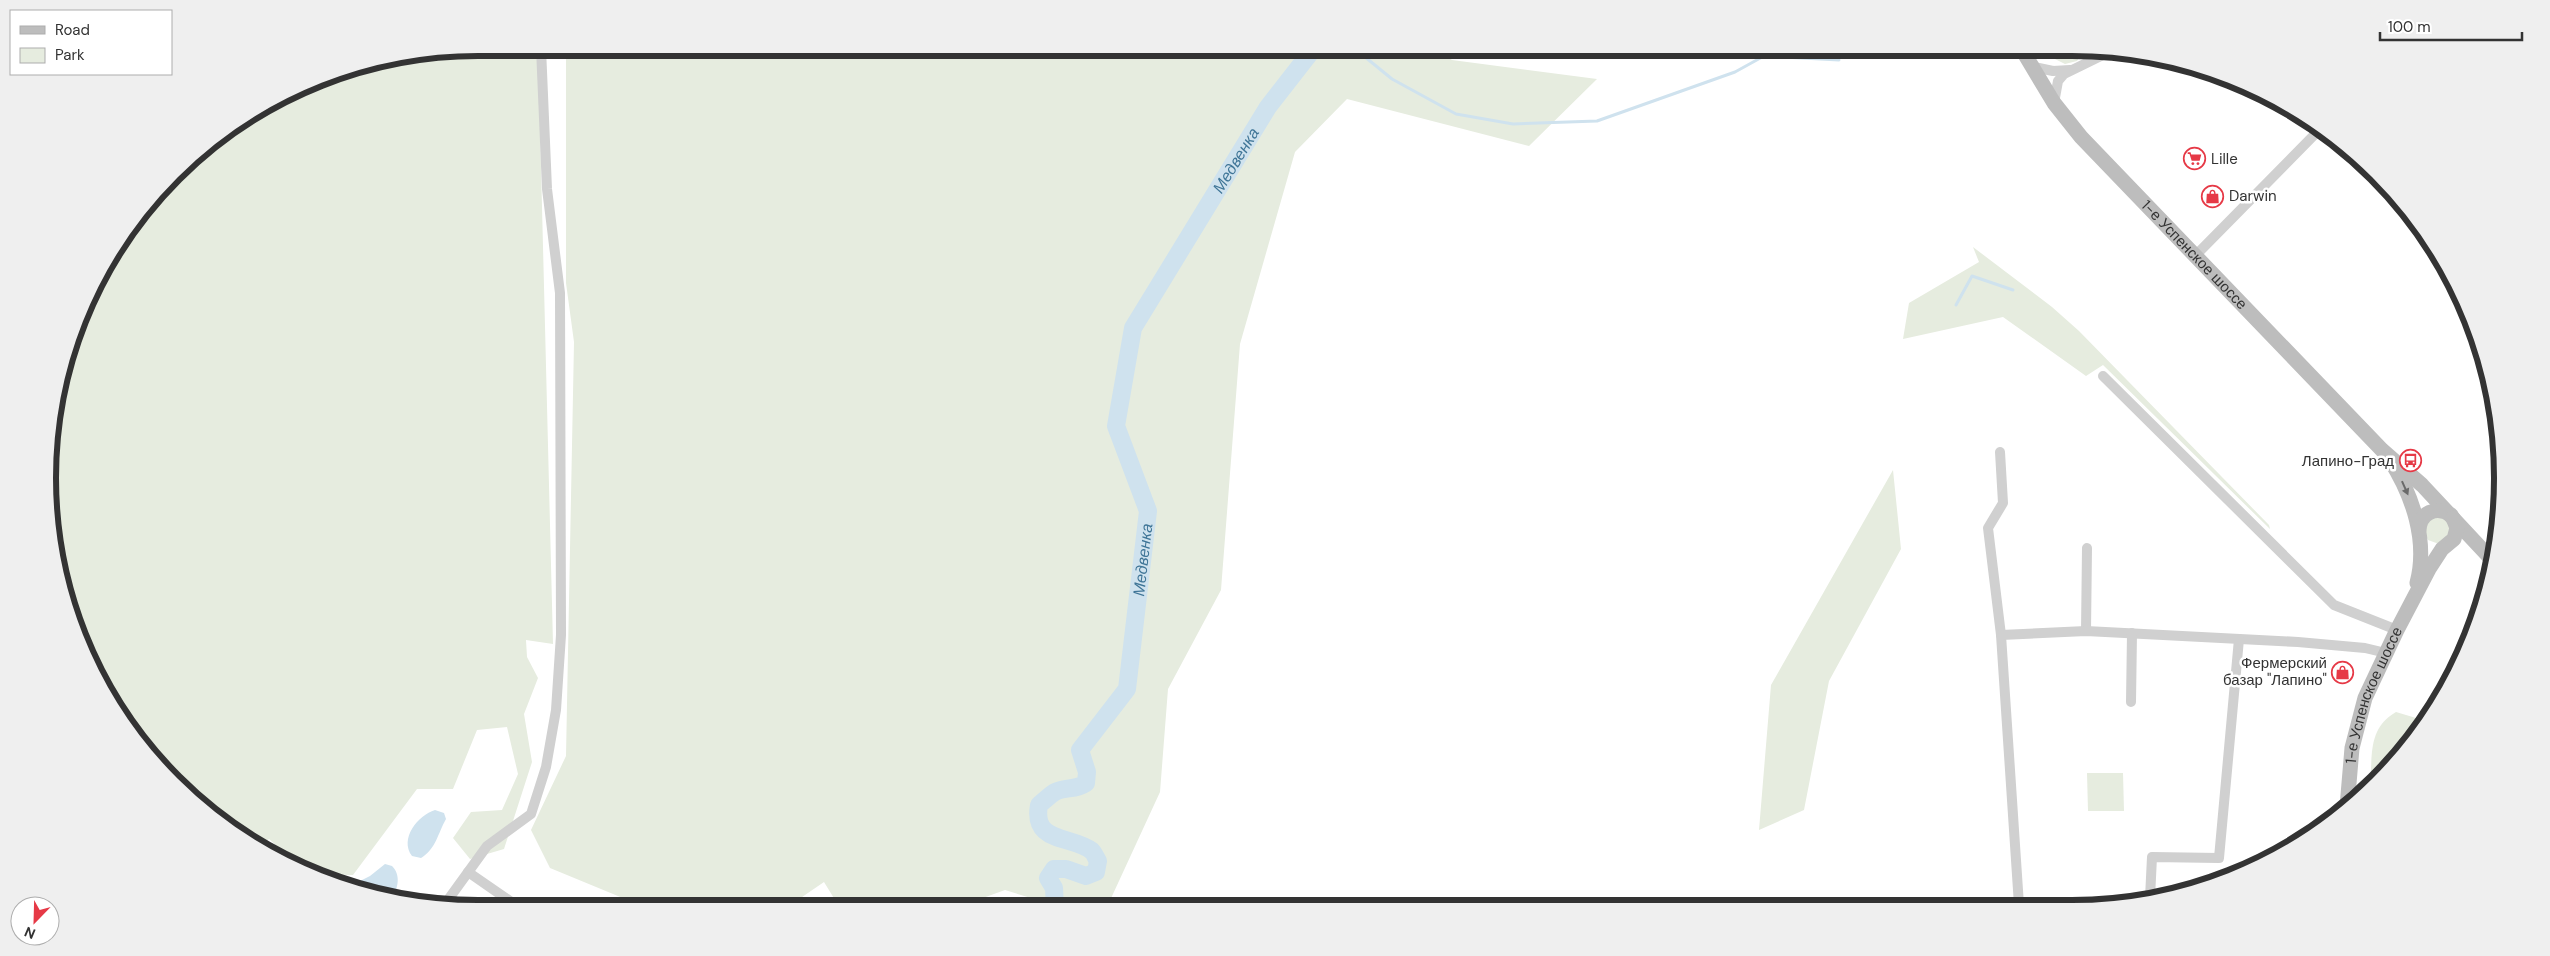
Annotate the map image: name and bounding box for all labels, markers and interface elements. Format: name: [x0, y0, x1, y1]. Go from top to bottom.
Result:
legend: [10, 10, 172, 75]
scale bar: [2380, 10, 2522, 42]
text: 100 m: [2388, 17, 2431, 37]
text: Road: [55, 20, 90, 40]
text: Park: [55, 45, 85, 65]
water label: Медвенка: [1208, 124, 1264, 197]
supermarket icon: Lille: [2183, 147, 2207, 171]
place label: Lille: [2211, 149, 2238, 169]
shop icon: Darwin: [2201, 184, 2225, 208]
place label: Darwin: [2229, 186, 2277, 206]
street label: 1-е Успенское шоссе: [2137, 196, 2252, 314]
bus stop icon: Лапино-Град: [2398, 449, 2422, 473]
place label: Лапино-Град: [2302, 451, 2394, 471]
one-way arrow: [2401, 481, 2409, 495]
water label: Медвенка: [1128, 522, 1157, 597]
street label: 1-е Успенское шоссе: [2341, 624, 2407, 764]
place label: Фермерский базар "Лапино": [2223, 653, 2327, 690]
shop icon: Фермерский базар "Лапино": [2331, 660, 2355, 684]
north arrow: [10, 896, 60, 946]
text: N: [22, 923, 38, 943]

